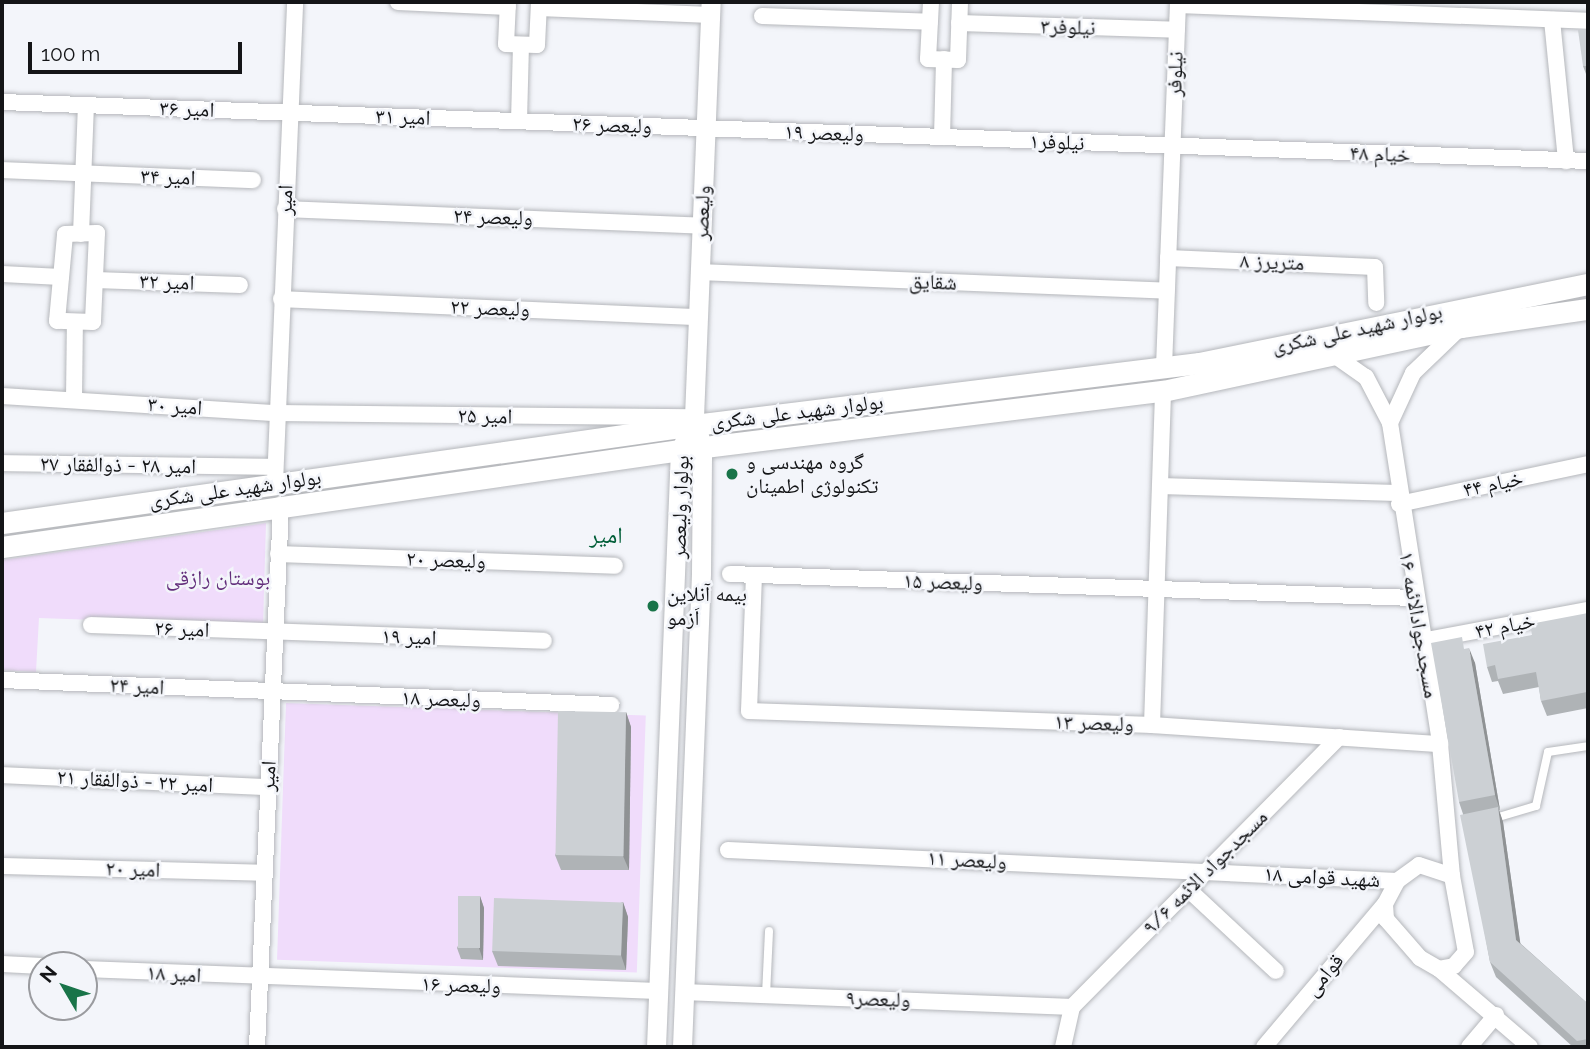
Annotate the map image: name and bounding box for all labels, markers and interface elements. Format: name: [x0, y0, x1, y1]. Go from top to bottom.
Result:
street label: نیلوفر۳: [1040, 13, 1096, 41]
scale bar: [32, 28, 245, 72]
text: 100 m: [41, 41, 100, 66]
street label: نیلوفر: [1162, 51, 1188, 97]
street label: امیر ۳۶: [159, 95, 215, 123]
street label: امیر ۳۱: [375, 103, 431, 131]
street label: ولیعصر ۲۶: [572, 111, 652, 139]
street label: ولیعصر ۱۹: [784, 119, 864, 147]
street label: نیلوفر۱: [1029, 128, 1085, 156]
street label: خیام ۴۸: [1349, 140, 1411, 168]
street label: امیر ۳۴: [140, 163, 196, 191]
street label: امیر: [272, 184, 298, 216]
street label: ولیعصر: [688, 185, 716, 241]
street label: ولیعصر ۲۴: [453, 203, 533, 231]
street label: ۸ متریرز: [1239, 248, 1305, 276]
street label: امیر ۳۲: [139, 268, 195, 296]
street label: شقایق: [909, 269, 957, 295]
street label: ولیعصر ۲۲: [450, 294, 530, 322]
street label: بولوار شهید علی شکری: [1270, 299, 1444, 359]
street label: بولوار شهید علی شکری: [709, 389, 885, 435]
street label: امیر ۳۰: [147, 392, 203, 420]
street label: امیر ۲۵: [457, 403, 513, 429]
place label: گروه مهندسی و تکنولوژی اطمینان: [746, 449, 878, 499]
street label: امیر ۲۸ - ذوالفقار ۲۷: [40, 451, 196, 479]
street label: بولوار ولیعصر: [666, 455, 694, 559]
street label: بولوار شهید علی شکری: [147, 464, 323, 514]
street label: خیام ۴۴: [1461, 465, 1525, 503]
marker: گروه مهندسی و تکنولوژی اطمینان: [724, 466, 740, 482]
district label: امیر: [589, 521, 623, 549]
street label: ولیعصر ۲۰: [406, 546, 486, 574]
street label: مسجدجوادالائمه ۱۶: [1394, 550, 1444, 700]
park label: بوستان رازقی: [166, 565, 270, 591]
street label: ولیعصر ۱۵: [903, 568, 983, 596]
place label: بیمه آنلاین اَزمو: [667, 581, 747, 631]
marker: بیمه آنلاین اَزمو: [645, 598, 661, 614]
street label: خیام ۴۲: [1473, 608, 1537, 644]
street label: امیر ۲۶: [154, 615, 210, 643]
street label: امیر ۱۹: [381, 623, 437, 651]
street label: امیر ۲۴: [109, 672, 165, 700]
street label: ولیعصر ۱۸: [401, 685, 481, 713]
street label: ولیعصر ۱۳: [1054, 709, 1134, 737]
street label: امیر: [255, 760, 281, 792]
street label: امیر ۲۲ - ذوالفقار ۲۱: [56, 764, 214, 798]
street label: مسجدجواد الائمه ۹/۶: [1137, 804, 1273, 940]
street label: ولیعصر ۱۱: [927, 845, 1007, 875]
street label: امیر ۲۰: [105, 855, 161, 883]
street label: شهید قوامی ۱۸: [1263, 861, 1381, 893]
street label: قوامی: [1299, 949, 1349, 1001]
north arrow: [28, 951, 98, 1021]
street label: امیر ۱۸: [146, 960, 202, 988]
text: N: [35, 961, 61, 987]
street label: ولیعصر ۱۶: [421, 971, 501, 999]
street label: ولیعصر۹: [845, 985, 911, 1013]

